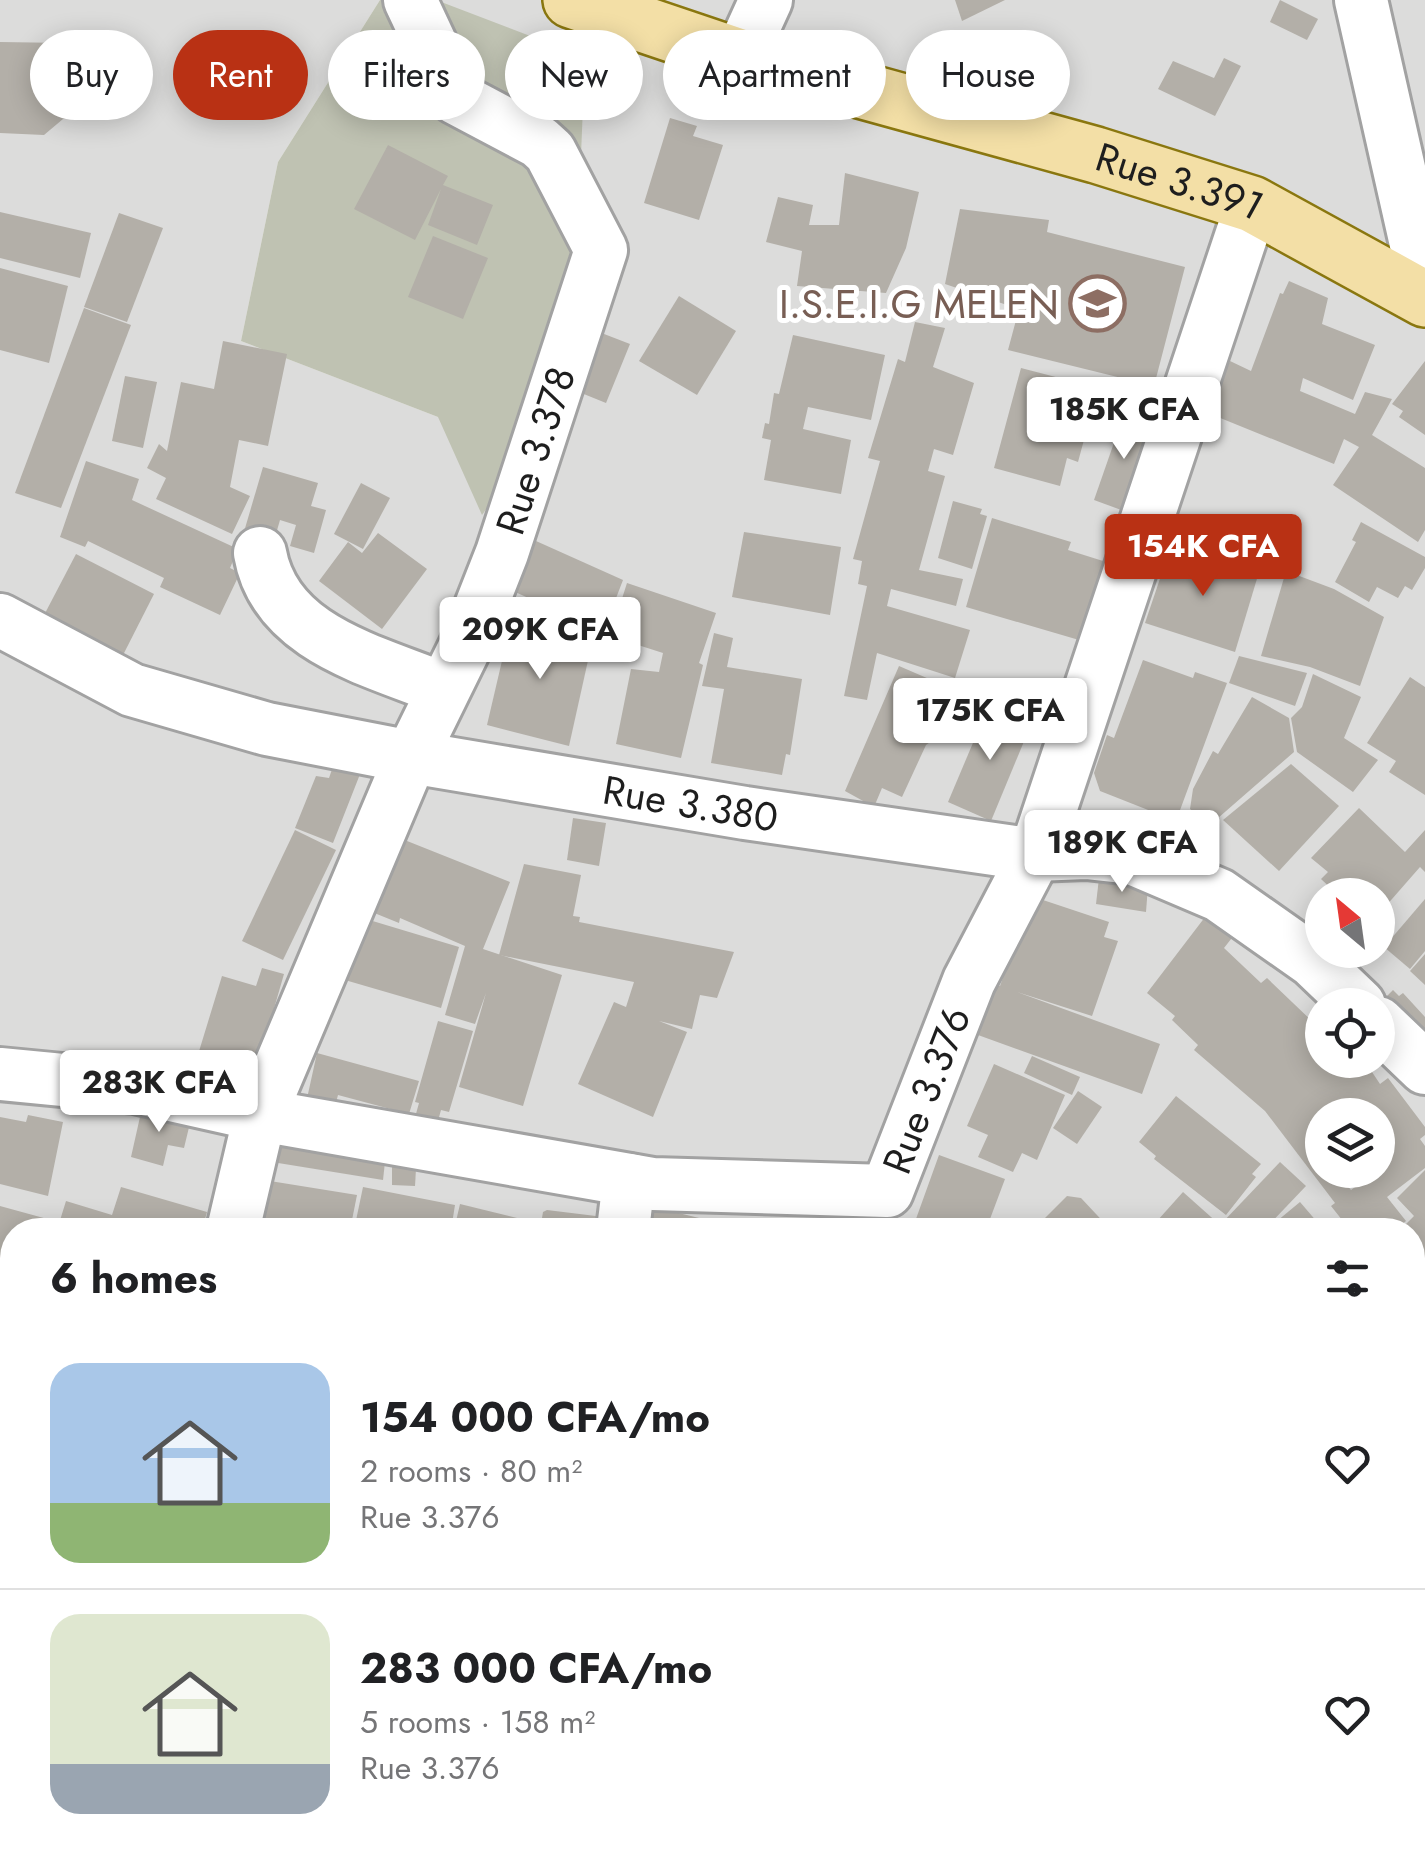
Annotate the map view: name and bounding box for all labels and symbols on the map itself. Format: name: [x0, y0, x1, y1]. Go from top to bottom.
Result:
street label: Rue 3.391: [1089, 128, 1275, 234]
school or university icon: I.S.E.I.G MELEN: [1068, 274, 1128, 334]
place label: I.S.E.I.G MELEN: [779, 275, 1059, 333]
street label: Rue 3.378: [481, 359, 590, 542]
pin: 185K CFA: [1021, 377, 1227, 462]
pin: 154K CFA: [1100, 514, 1306, 599]
pin: 209K CFA: [437, 597, 643, 682]
pin: 175K CFA: [887, 678, 1093, 763]
street label: Rue 3.380: [598, 761, 782, 846]
pin: 189K CFA: [1019, 810, 1225, 895]
north arrow: [1305, 878, 1395, 968]
street label: Rue 3.376: [868, 998, 985, 1182]
pin: 283K CFA: [56, 1050, 262, 1135]

